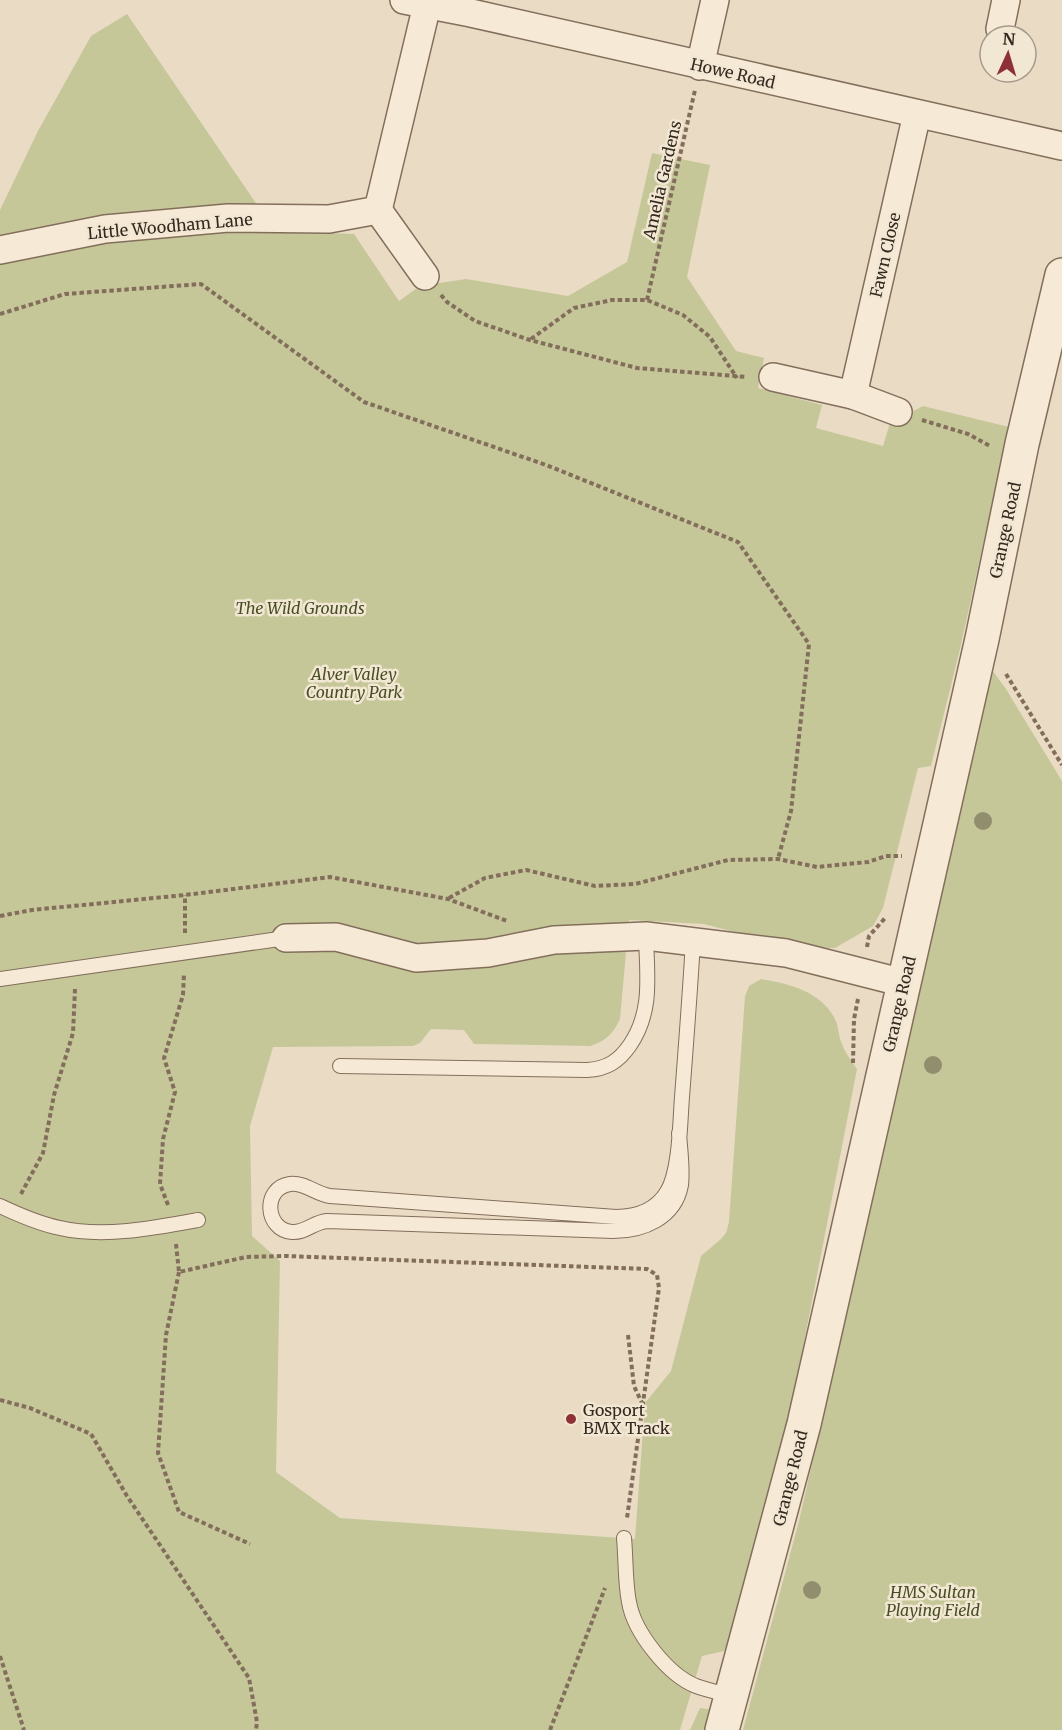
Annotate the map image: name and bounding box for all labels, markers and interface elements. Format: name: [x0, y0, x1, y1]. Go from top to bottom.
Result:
north arrow: [978, 24, 1038, 84]
text: N: [1002, 29, 1016, 49]
street label: Howe Road: [689, 54, 778, 93]
street label: Amelia Gardens: [638, 118, 685, 242]
street label: Little Woodham Lane: [87, 209, 253, 243]
street label: Fawn Close: [866, 210, 904, 300]
street label: Grange Road: [985, 480, 1025, 580]
park label: The Wild Grounds: [235, 598, 365, 618]
park label: Alver Valley Country Park: [306, 664, 403, 702]
street label: Grange Road: [878, 954, 920, 1054]
place label: Gosport BMX Track: [583, 1400, 671, 1438]
marker: Gosport BMX Track: [564, 1412, 578, 1426]
street label: Grange Road: [768, 1428, 812, 1528]
park label: HMS Sultan Playing Field: [886, 1582, 981, 1620]

